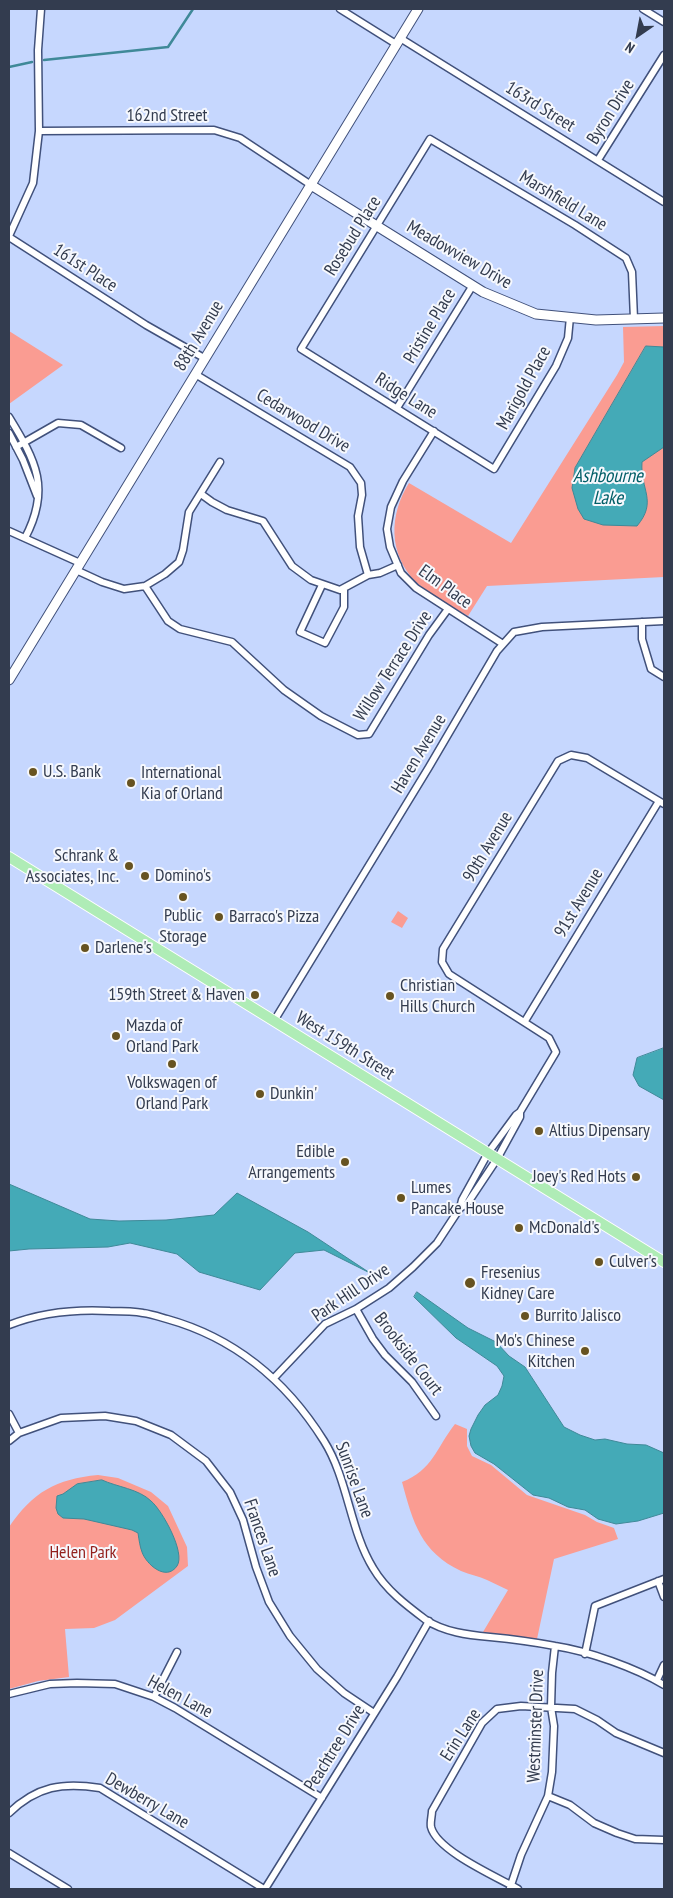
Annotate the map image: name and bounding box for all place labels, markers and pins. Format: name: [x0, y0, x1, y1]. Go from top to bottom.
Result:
place label: U.S. Bank: [43, 761, 101, 783]
place label: International Kia of Orland: [141, 762, 223, 804]
marker: U.S. Bank: [27, 766, 39, 778]
marker: International Kia of Orland: [125, 777, 137, 789]
place label: Schrank & Associates, Inc.: [26, 845, 119, 888]
marker: Schrank & Associates, Inc.: [123, 860, 135, 872]
place label: Domino's: [155, 865, 211, 887]
marker: Domino's: [139, 870, 151, 882]
marker: Public Storage: [177, 891, 189, 903]
place label: Public Storage: [159, 905, 207, 948]
place label: Barraco's Pizza: [229, 906, 319, 928]
marker: Barraco's Pizza: [213, 911, 225, 923]
place label: Darlene's: [95, 937, 152, 959]
marker: Darlene's: [79, 942, 91, 954]
place label: Christian Hills Church: [400, 975, 475, 1018]
place label: 159th Street & Haven: [108, 984, 245, 1006]
marker: 159th Street & Haven: [249, 989, 261, 1001]
marker: Christian Hills Church: [384, 990, 396, 1002]
place label: Mazda of Orland Park: [126, 1015, 198, 1058]
marker: Mazda of Orland Park: [110, 1030, 122, 1042]
marker: Volkswagen of Orland Park: [166, 1058, 178, 1070]
place label: Volkswagen of Orland Park: [127, 1072, 217, 1114]
place label: Dunkin': [270, 1083, 317, 1105]
marker: Dunkin': [254, 1088, 266, 1100]
place label: Altius Dipensary: [549, 1120, 650, 1142]
marker: Altius Dipensary: [533, 1125, 545, 1137]
place label: Edible Arrangements: [248, 1141, 335, 1184]
marker: Edible Arrangements: [339, 1156, 351, 1168]
place label: Joey's Red Hots: [532, 1166, 626, 1188]
marker: Joey's Red Hots: [630, 1171, 642, 1183]
place label: Lumes Pancake House: [411, 1177, 504, 1220]
marker: Lumes Pancake House: [395, 1192, 407, 1204]
place label: McDonald's: [529, 1217, 600, 1239]
marker: McDonald's: [513, 1222, 525, 1234]
place label: Culver's: [609, 1251, 657, 1273]
marker: Culver's: [593, 1256, 605, 1268]
place label: Fresenius Kidney Care: [481, 1262, 555, 1304]
marker: Fresenius Kidney Care: [463, 1276, 477, 1290]
place label: Burrito Jalisco: [535, 1305, 621, 1327]
marker: Burrito Jalisco: [519, 1310, 531, 1322]
place label: Mo's Chinese Kitchen: [495, 1330, 575, 1372]
marker: Mo's Chinese Kitchen: [579, 1345, 591, 1357]

